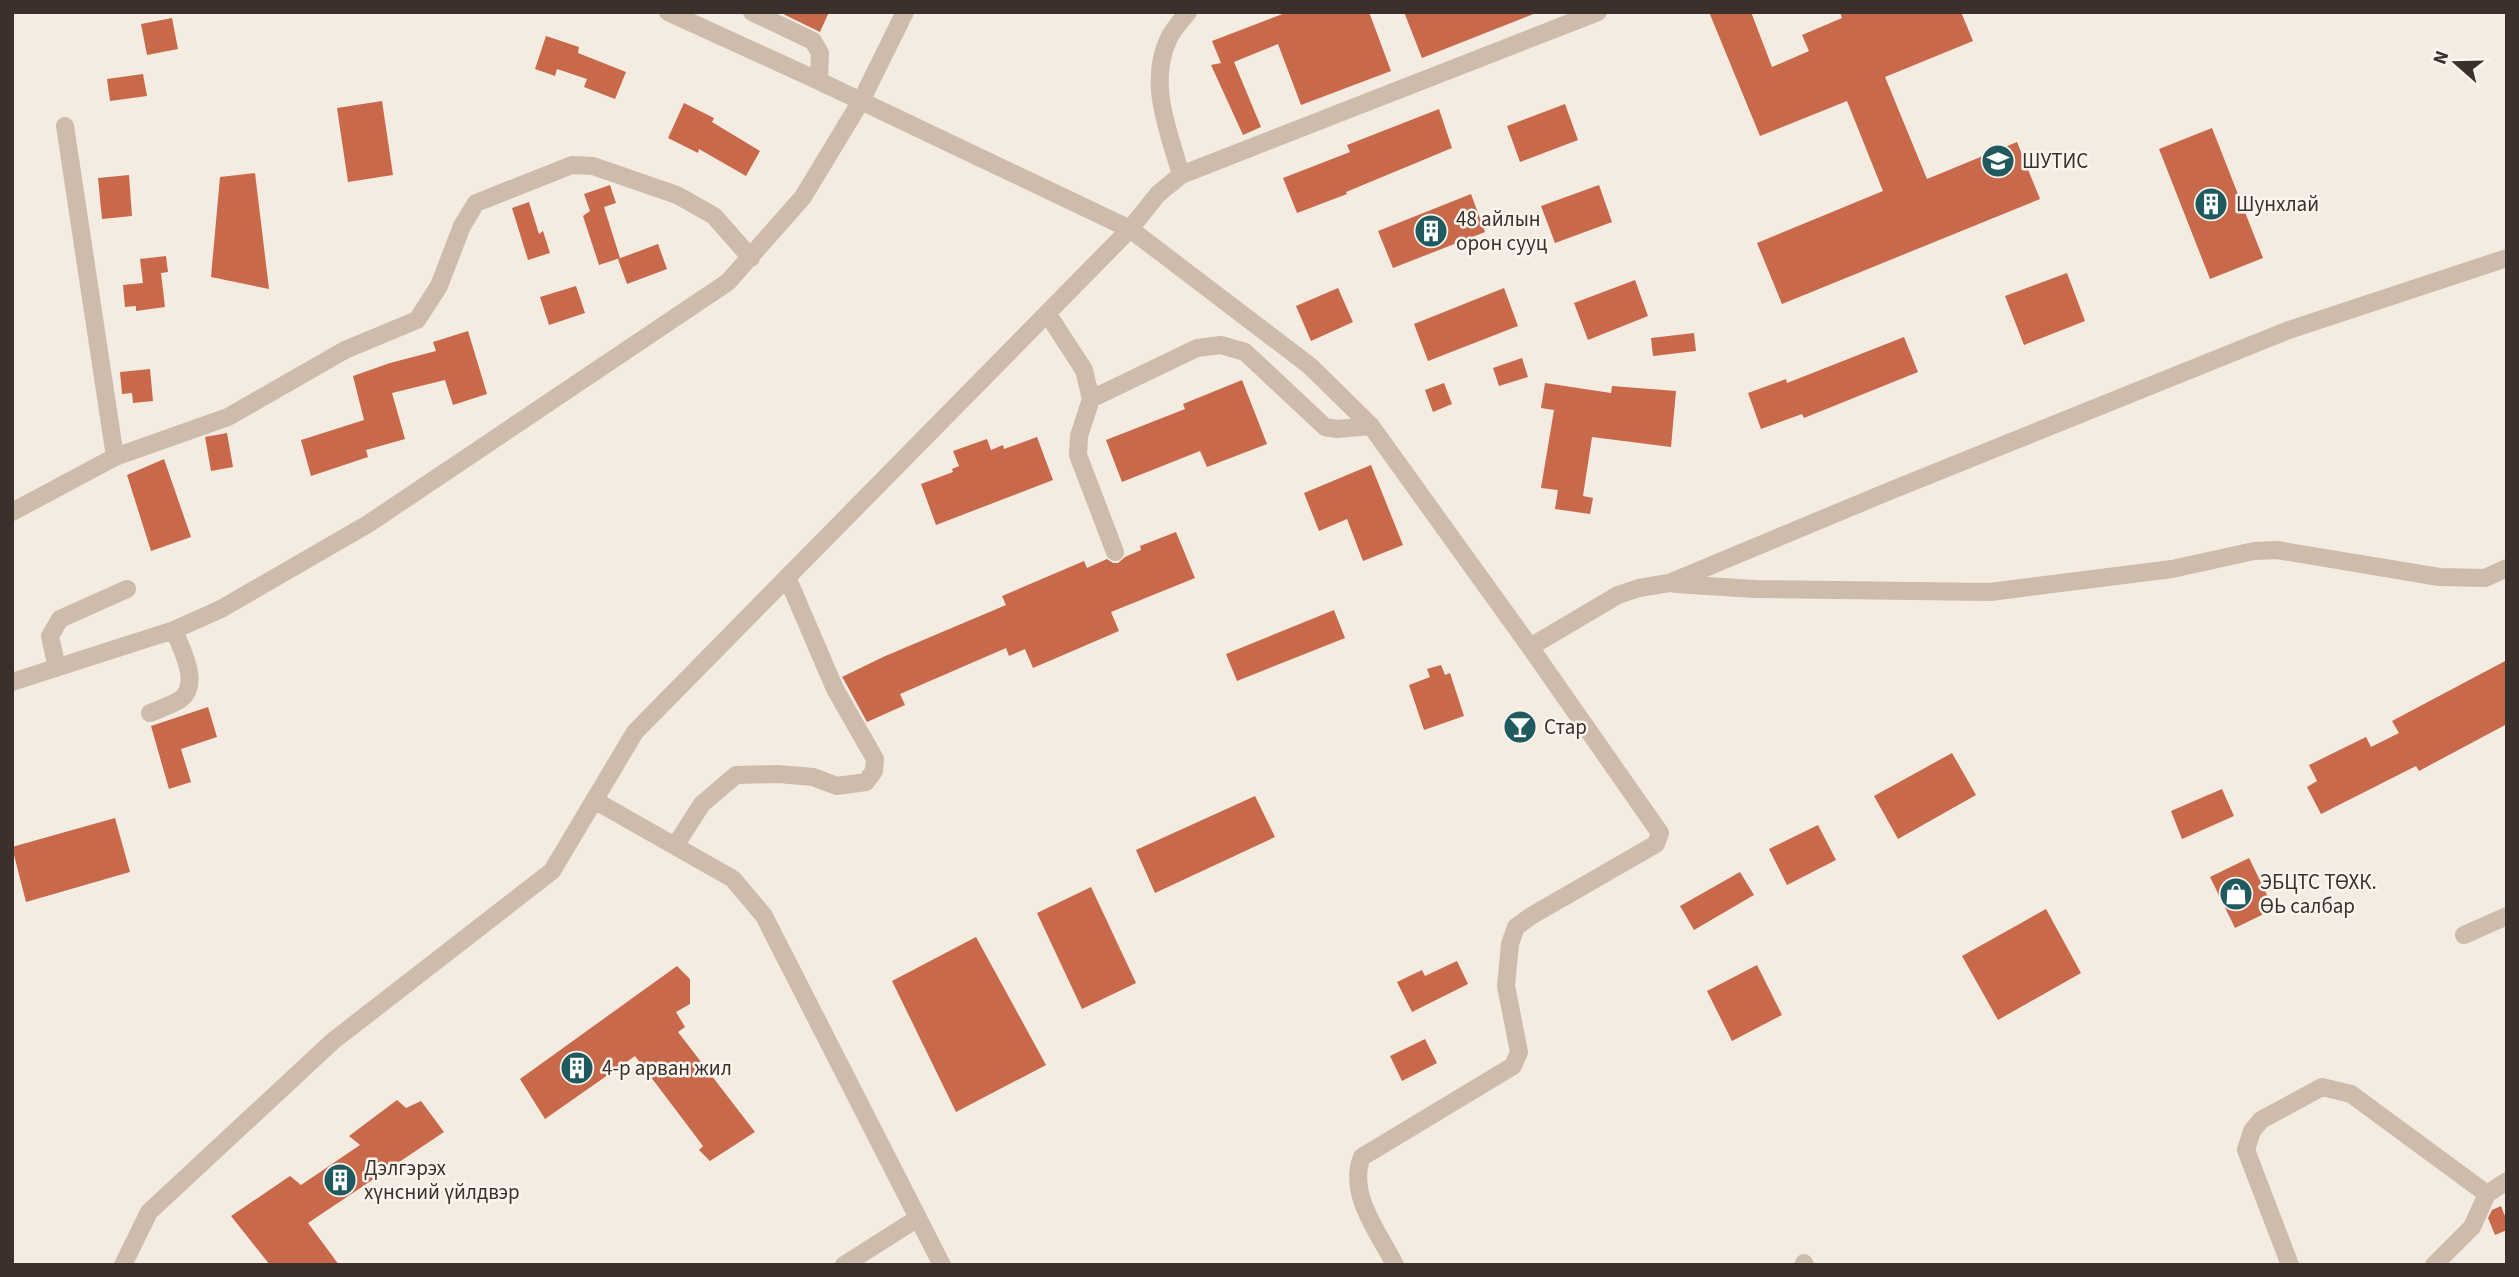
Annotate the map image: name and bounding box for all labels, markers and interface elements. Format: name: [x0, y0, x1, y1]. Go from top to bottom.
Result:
north arrow: [2421, 28, 2491, 98]
text: N: [2427, 47, 2456, 68]
school or university icon: ШУТИС: [1979, 142, 2017, 180]
place label: ШУТИС: [2022, 146, 2088, 176]
building icon: Шунхлай: [2192, 185, 2230, 223]
place label: Шунхлай: [2236, 189, 2319, 219]
place label: 48 айлын орон сууц: [1456, 204, 1548, 258]
building icon: 48 айлын орон сууц: [1412, 212, 1450, 250]
bar icon: Стар: [1501, 708, 1539, 746]
place label: Стар: [1544, 712, 1587, 742]
place label: ЭБЦТС ТӨХК. ӨЬ салбар: [2260, 867, 2377, 921]
shop icon: ЭБЦТС ТӨХК. ӨЬ салбар: [2217, 875, 2255, 913]
building icon: 4-р арван жил: [558, 1049, 596, 1087]
place label: 4-р арван жил: [602, 1053, 732, 1083]
place label: Дэлгэрэх хүнсний үйлдвэр: [364, 1153, 520, 1207]
building icon: Дэлгэрэх хүнсний үйлдвэр: [321, 1161, 359, 1199]

